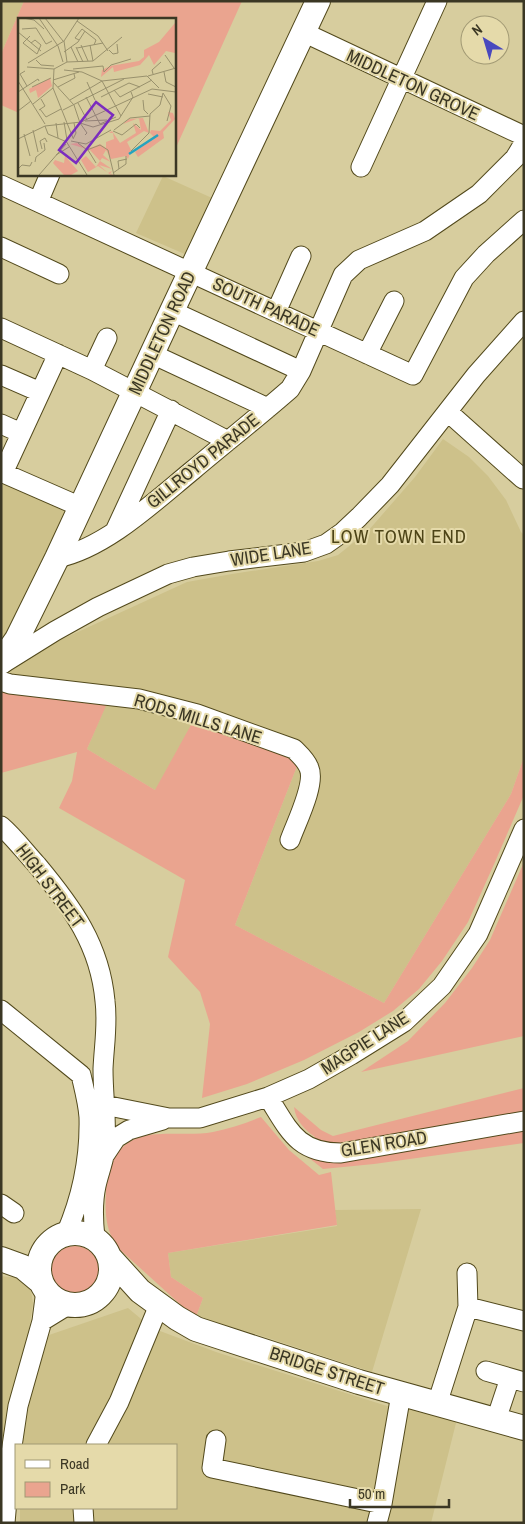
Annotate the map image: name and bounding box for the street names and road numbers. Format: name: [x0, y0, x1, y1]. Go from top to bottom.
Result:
street label: MIDDLETON GROVE: [343, 43, 484, 126]
street label: MIDDLETON ROAD: [122, 267, 201, 399]
street label: SOUTH PARADE: [209, 271, 324, 342]
street label: GILLROYD PARADE: [141, 407, 264, 514]
street label: WIDE LANE: [229, 535, 313, 572]
street label: RODS MILLS LANE: [131, 687, 265, 750]
street label: HIGH STREET: [11, 839, 90, 933]
street label: MAGPIE LANE: [316, 1005, 414, 1080]
street label: GLEN ROAD: [339, 1124, 429, 1163]
street label: BRIDGE STREET: [267, 1340, 388, 1401]

